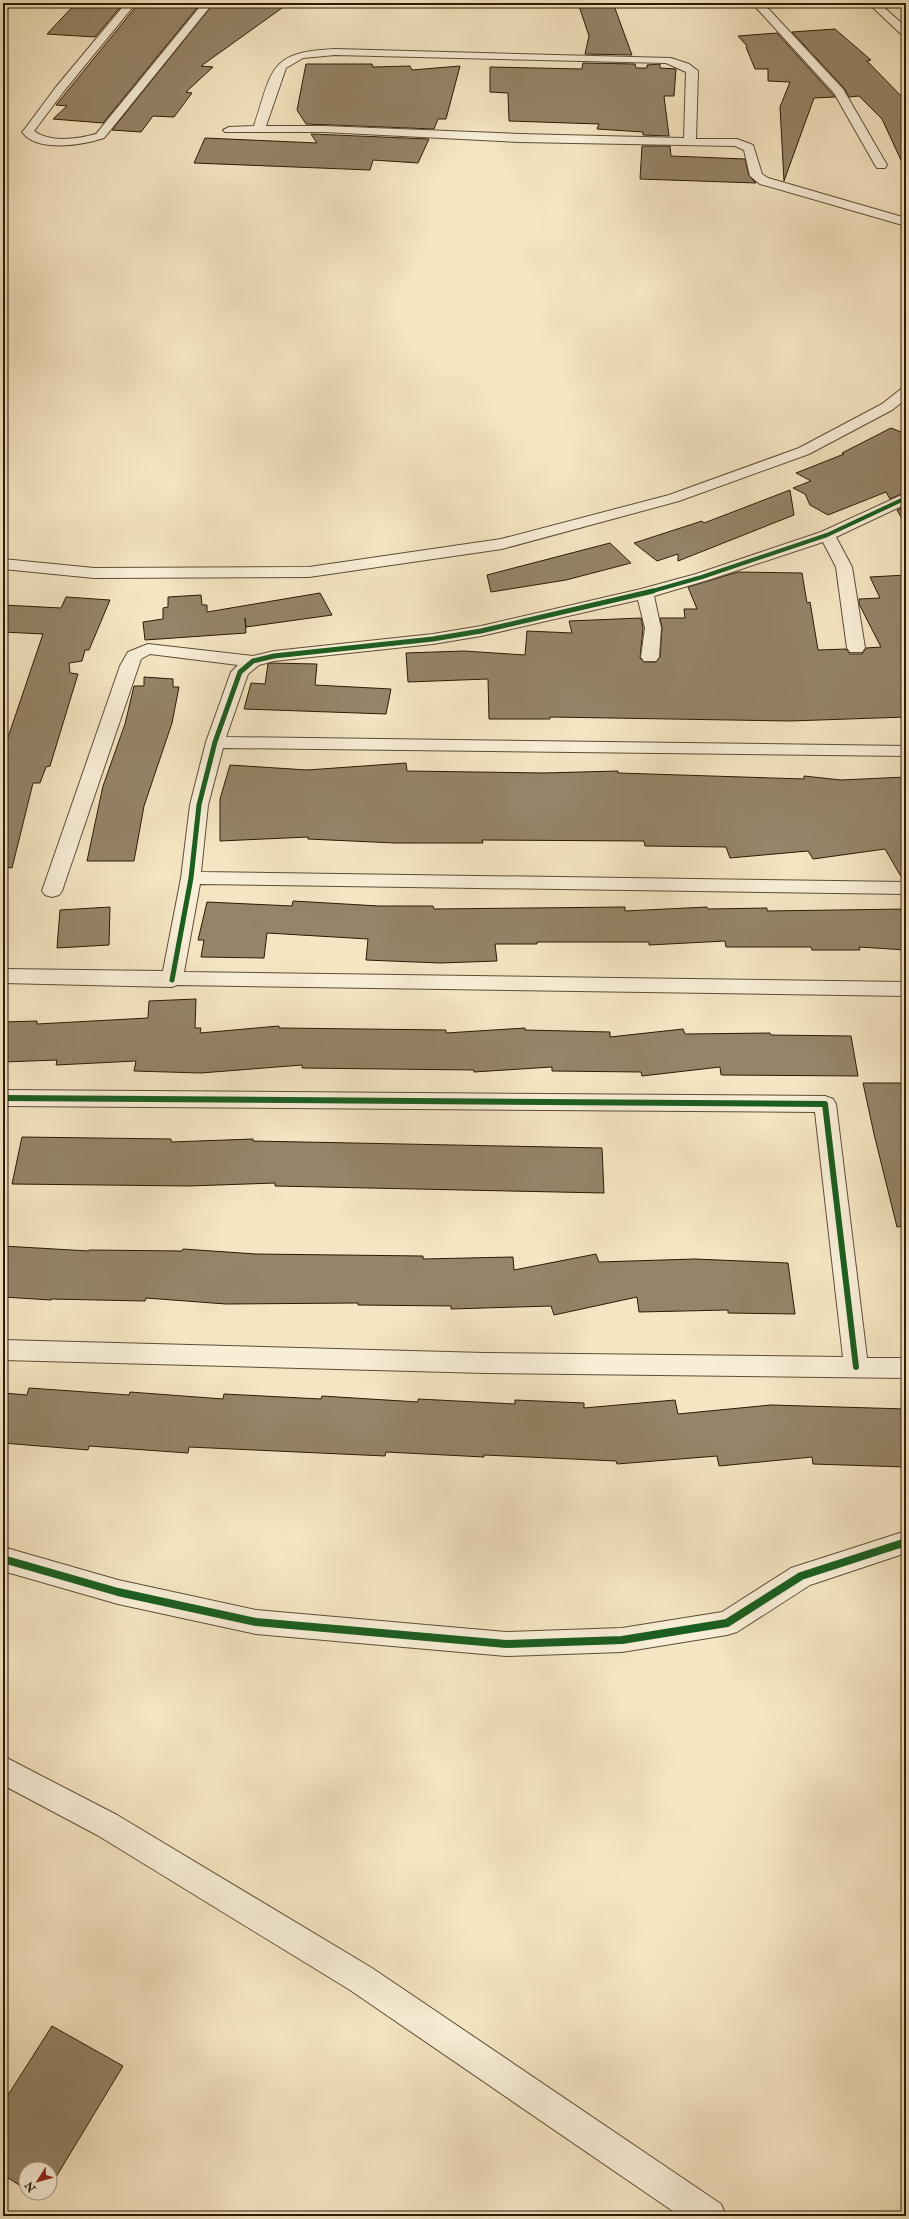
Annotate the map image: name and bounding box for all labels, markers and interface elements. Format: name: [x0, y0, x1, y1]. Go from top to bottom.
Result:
north arrow: [18, 2161, 58, 2201]
text: N: [22, 2178, 39, 2195]

